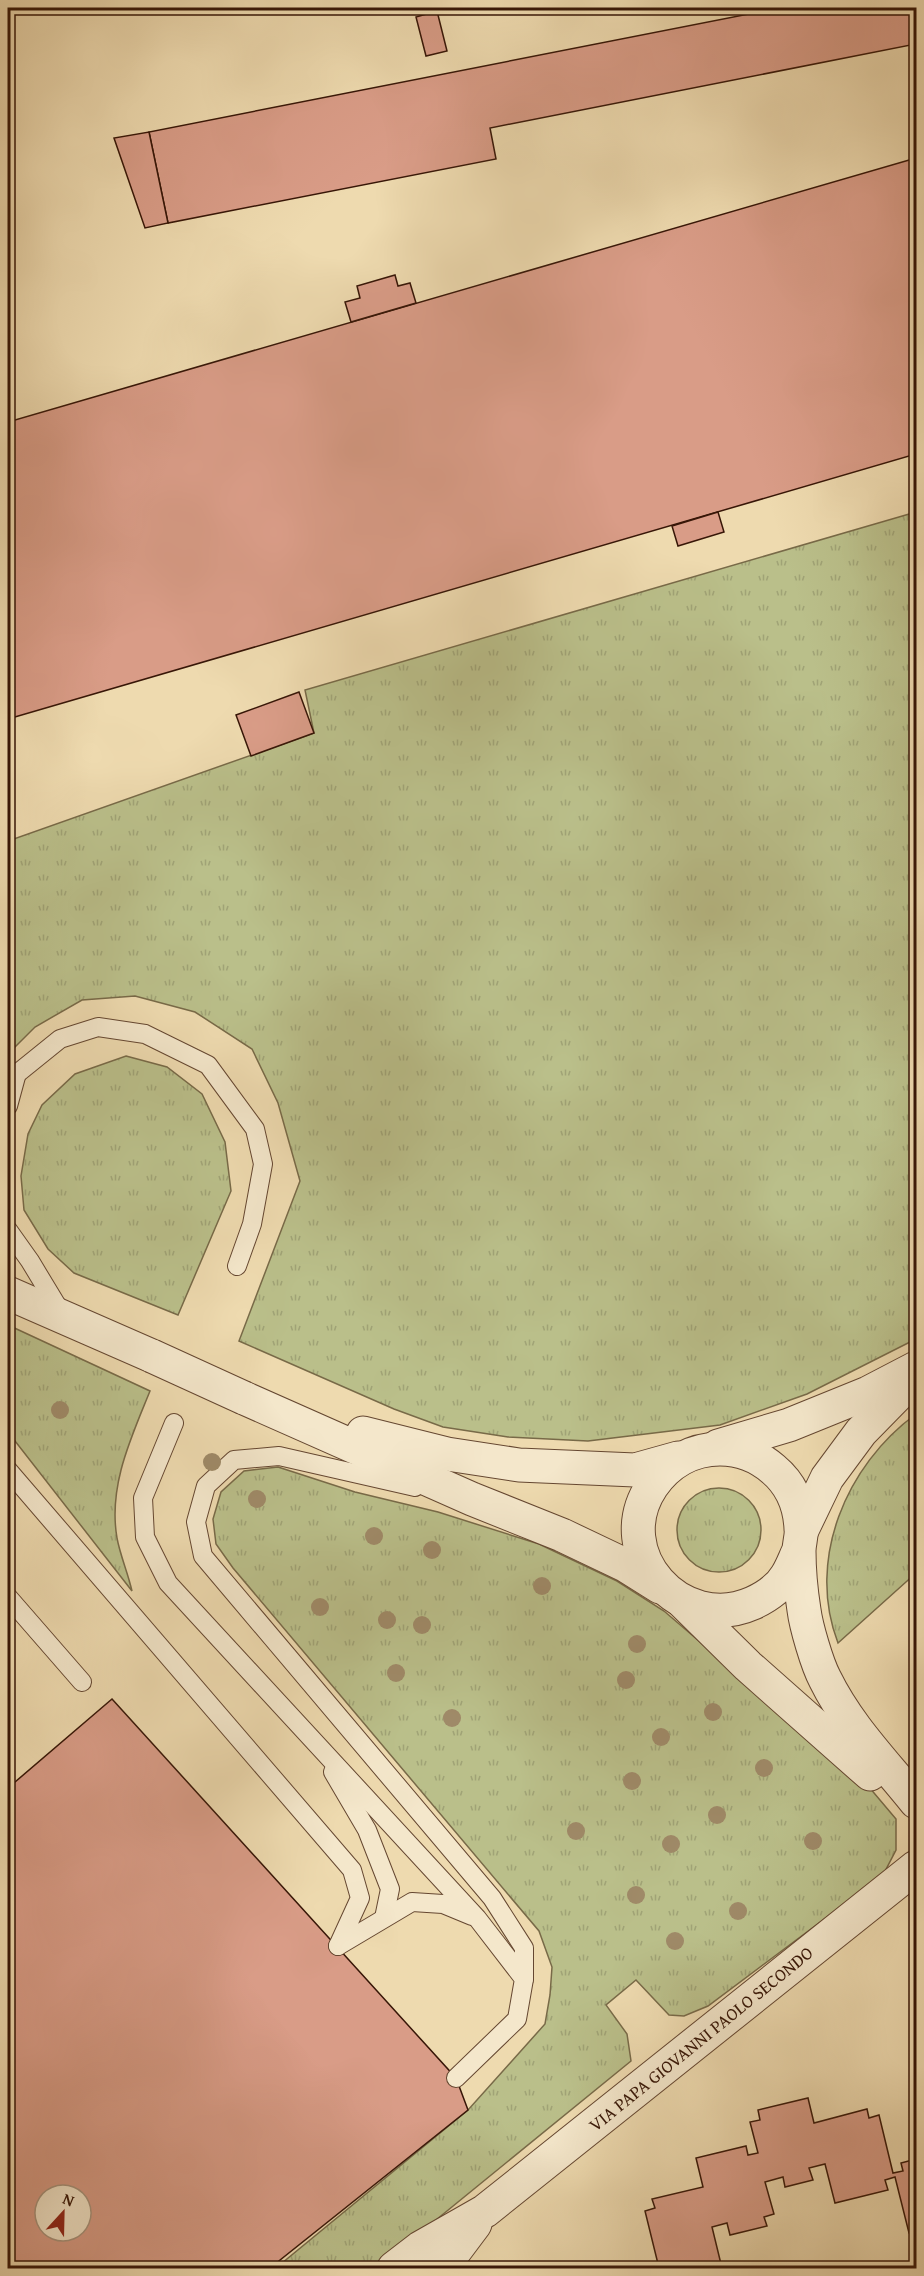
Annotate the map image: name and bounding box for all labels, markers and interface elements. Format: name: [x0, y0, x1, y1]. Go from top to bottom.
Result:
street label: VIA PAPA GIOVANNI PAOLO SECONDO: [583, 1939, 819, 2138]
north arrow: [33, 2183, 93, 2243]
text: N: [59, 2186, 78, 2212]

